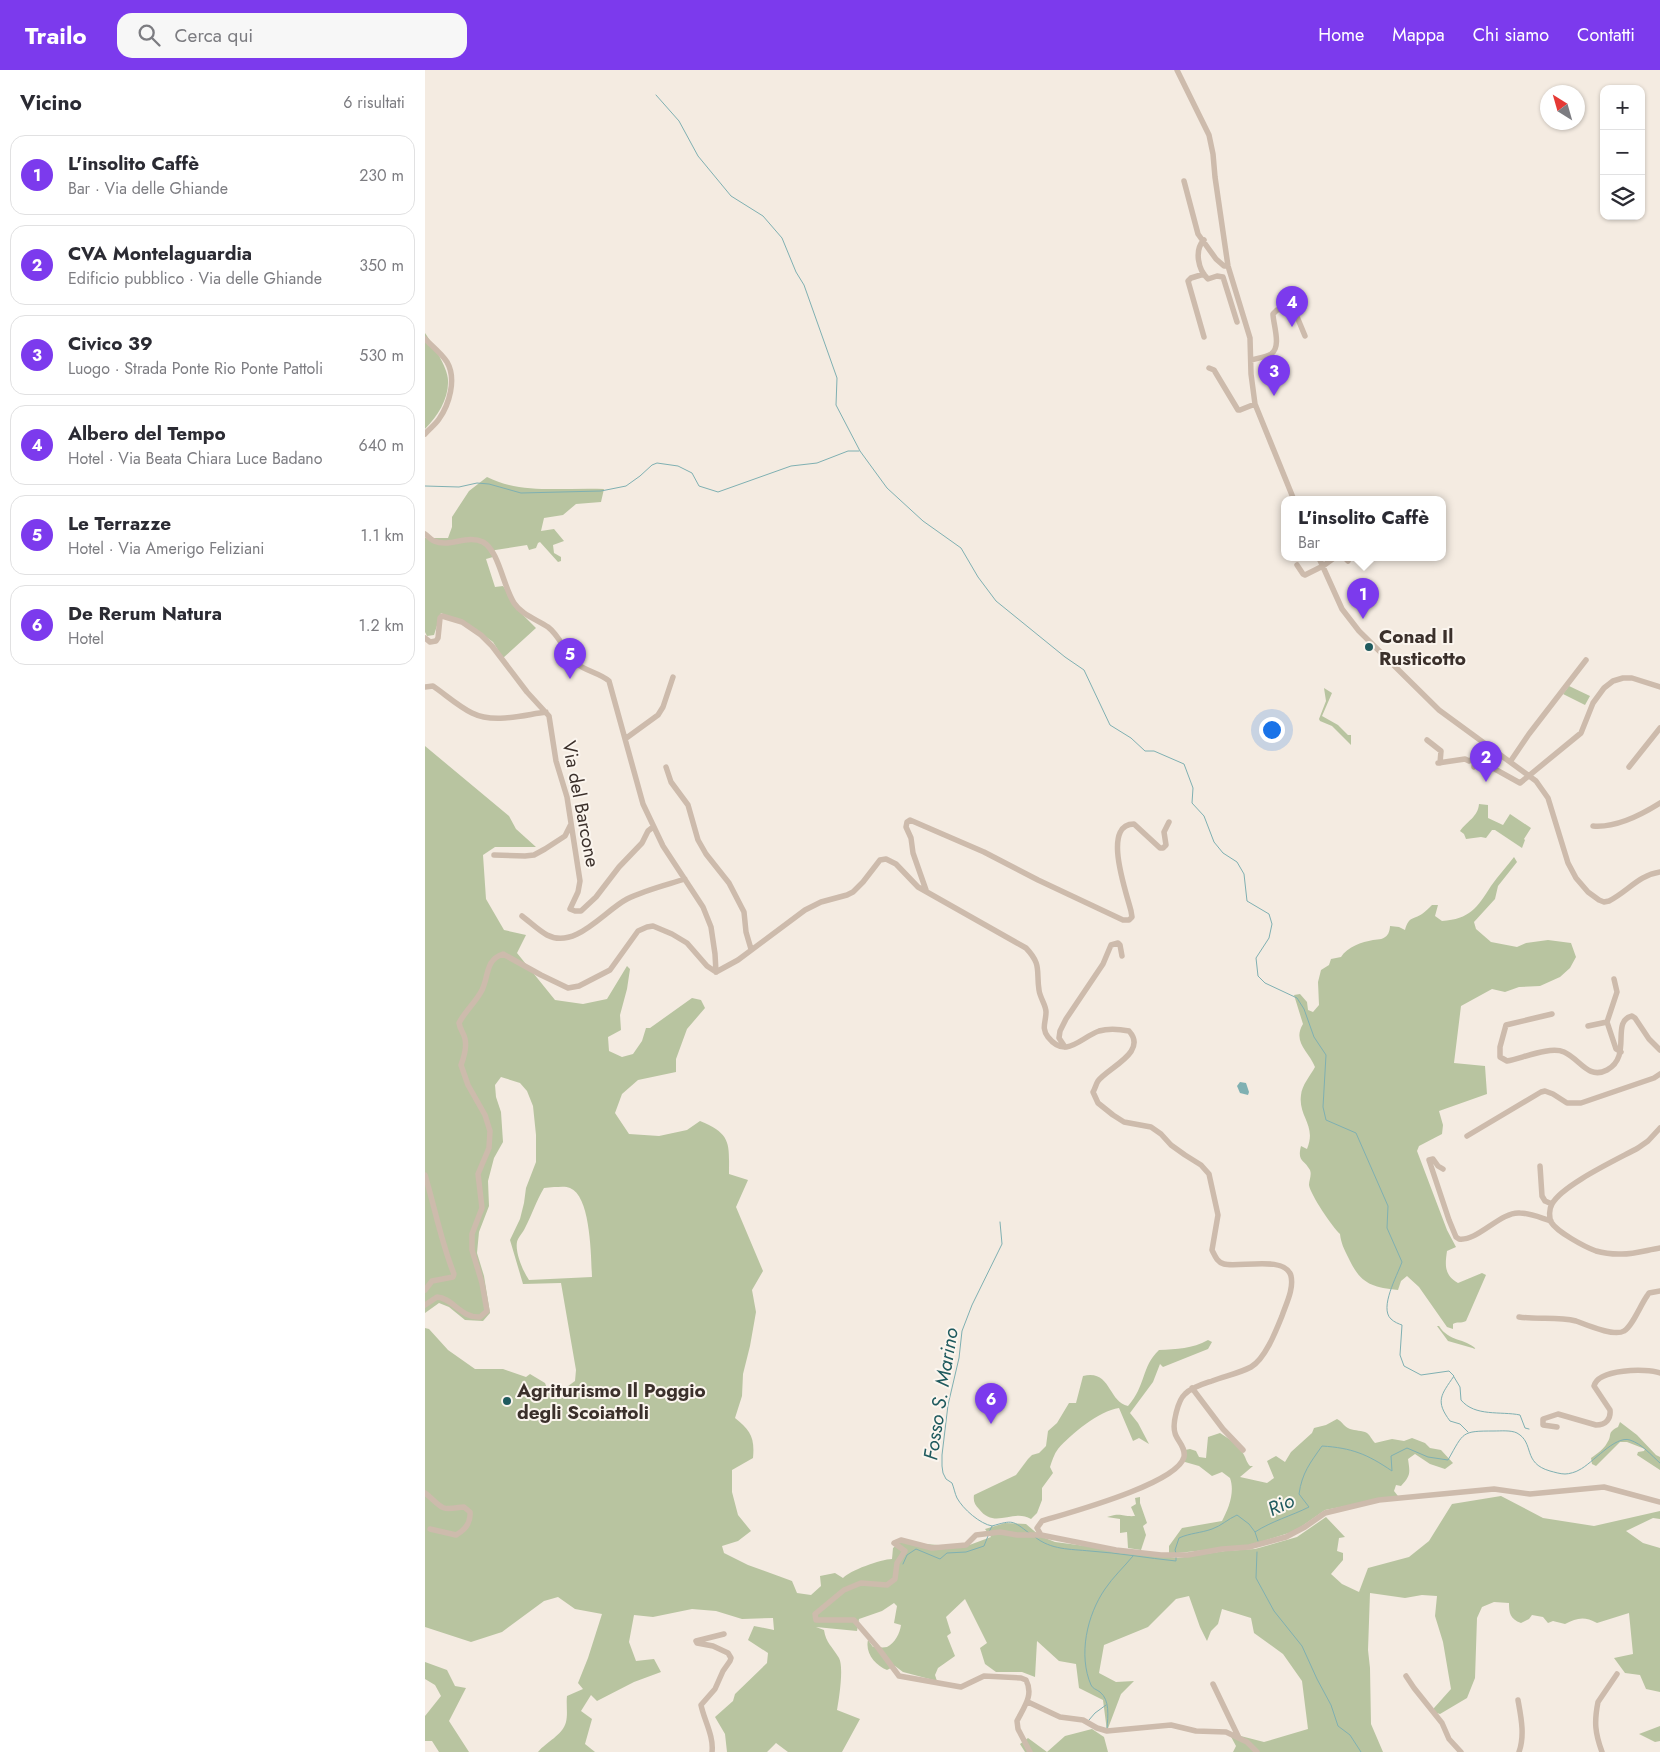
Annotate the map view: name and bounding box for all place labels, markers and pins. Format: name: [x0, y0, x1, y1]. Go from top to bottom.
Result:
pin: 4: [1276, 286, 1308, 327]
pin: 3: [1258, 355, 1290, 396]
pin: 1: [1347, 578, 1379, 619]
place label: Conad Il Rusticotto: [1379, 623, 1466, 672]
pin: 5: [554, 638, 586, 679]
marker: Conad Il Rusticotto: [1363, 641, 1375, 653]
pin: 2: [1470, 741, 1502, 782]
place label: Agriturismo Il Poggio degli Scoiattoli: [516, 1377, 706, 1426]
pin: 6: [975, 1383, 1007, 1424]
marker: Agriturismo Il Poggio degli Scoiattoli: [501, 1395, 513, 1407]

